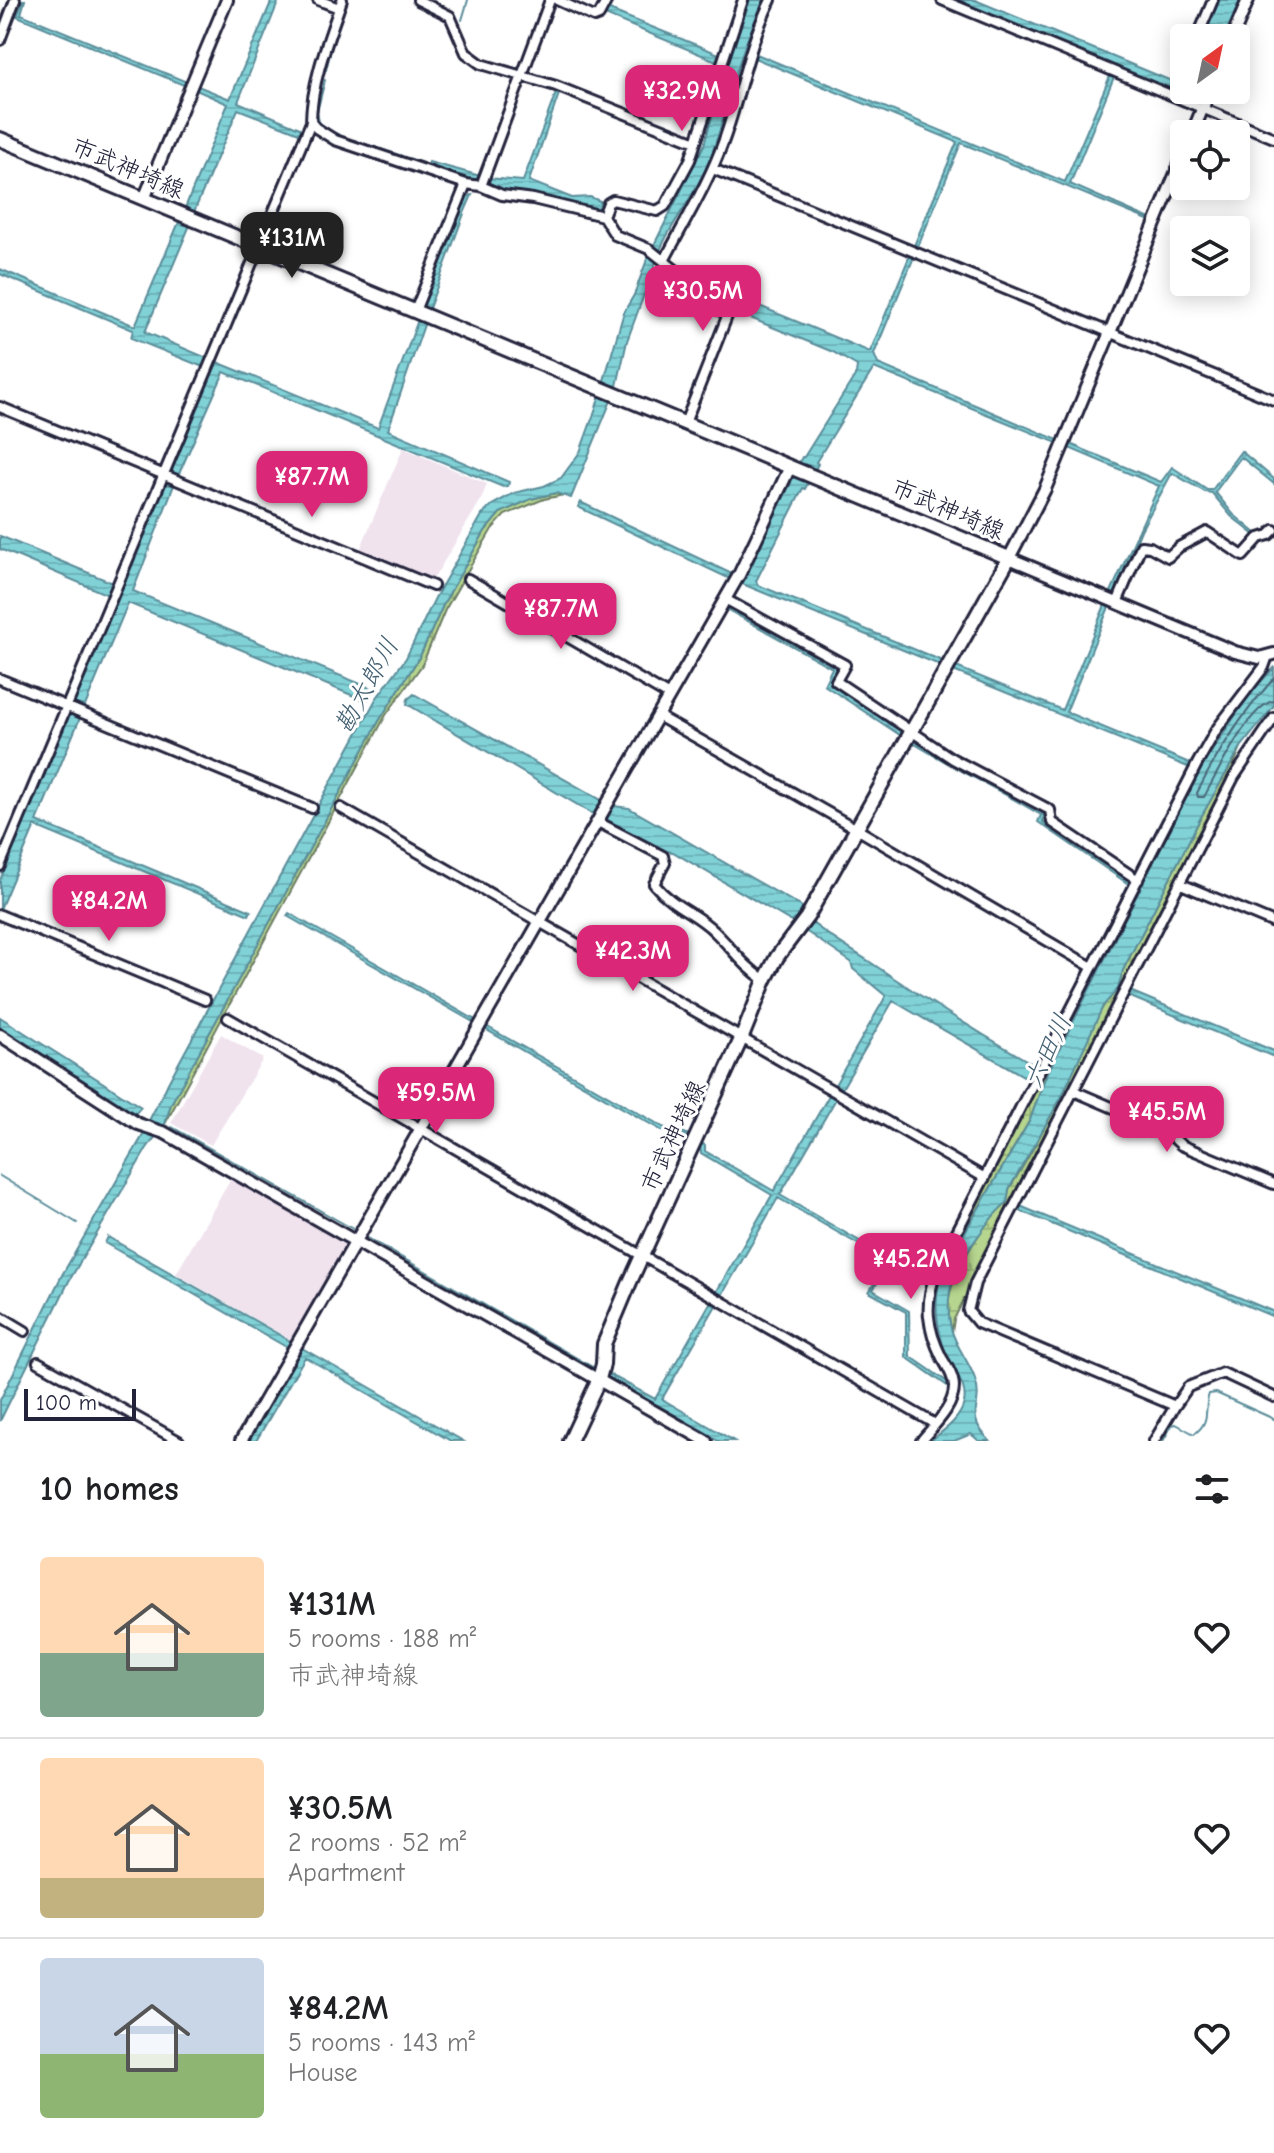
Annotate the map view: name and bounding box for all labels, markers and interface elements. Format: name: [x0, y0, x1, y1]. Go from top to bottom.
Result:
north arrow: [1170, 24, 1250, 104]
map controls: [1170, 24, 1250, 296]
pin: ¥32.9M: [617, 65, 747, 133]
text: ¥32.9M: [643, 76, 721, 106]
button: locate: [1170, 120, 1250, 200]
street label: 市武神埼線: [67, 132, 189, 204]
pin: ¥131M: [236, 212, 348, 280]
button: layers: [1170, 216, 1250, 296]
text: ¥131M: [258, 223, 326, 253]
pin: ¥30.5M: [638, 265, 768, 333]
text: ¥30.5M: [663, 276, 743, 306]
pin: ¥87.7M: [247, 451, 377, 519]
text: ¥87.7M: [274, 462, 350, 492]
street label: 市武神埼線: [887, 473, 1009, 545]
pin: ¥87.7M: [496, 583, 626, 651]
text: ¥87.7M: [523, 594, 599, 624]
water label: 勘太郎川: [329, 633, 405, 738]
pin: ¥84.2M: [44, 875, 174, 943]
text: ¥84.2M: [71, 886, 147, 916]
pin: ¥42.3M: [568, 925, 698, 993]
text: ¥42.3M: [595, 936, 671, 966]
water label: 六田川: [1018, 1010, 1078, 1093]
pin: ¥59.5M: [371, 1067, 501, 1135]
street label: 市武神埼線: [635, 1076, 711, 1196]
text: ¥59.5M: [396, 1078, 476, 1108]
pin: ¥45.5M: [1102, 1086, 1232, 1154]
text: ¥45.5M: [1128, 1097, 1206, 1127]
pin: ¥45.2M: [846, 1233, 976, 1301]
text: ¥45.2M: [872, 1244, 950, 1274]
scale bar: [24, 1385, 136, 1421]
text: 100 m: [36, 1390, 97, 1416]
icon: filters: [1190, 1467, 1234, 1511]
text: 10 homes: [40, 1469, 179, 1509]
text: ¥131M: [288, 1584, 376, 1624]
icon: home: [104, 1589, 200, 1685]
icon: heart: [1190, 1615, 1234, 1659]
text: 5 rooms · 188 m²: [288, 1624, 476, 1654]
text: 市武神埼線: [288, 1661, 418, 1691]
text: ¥30.5M: [288, 1788, 393, 1828]
icon: home: [104, 1790, 200, 1886]
icon: heart: [1190, 1816, 1234, 1860]
text: 2 rooms · 52 m²: [288, 1828, 466, 1858]
text: Apartment: [288, 1858, 404, 1888]
text: ¥84.2M: [288, 1988, 389, 2028]
icon: home: [104, 1990, 200, 2086]
icon: heart: [1190, 2016, 1234, 2060]
text: 5 rooms · 143 m²: [288, 2028, 475, 2058]
text: House: [288, 2058, 358, 2088]

